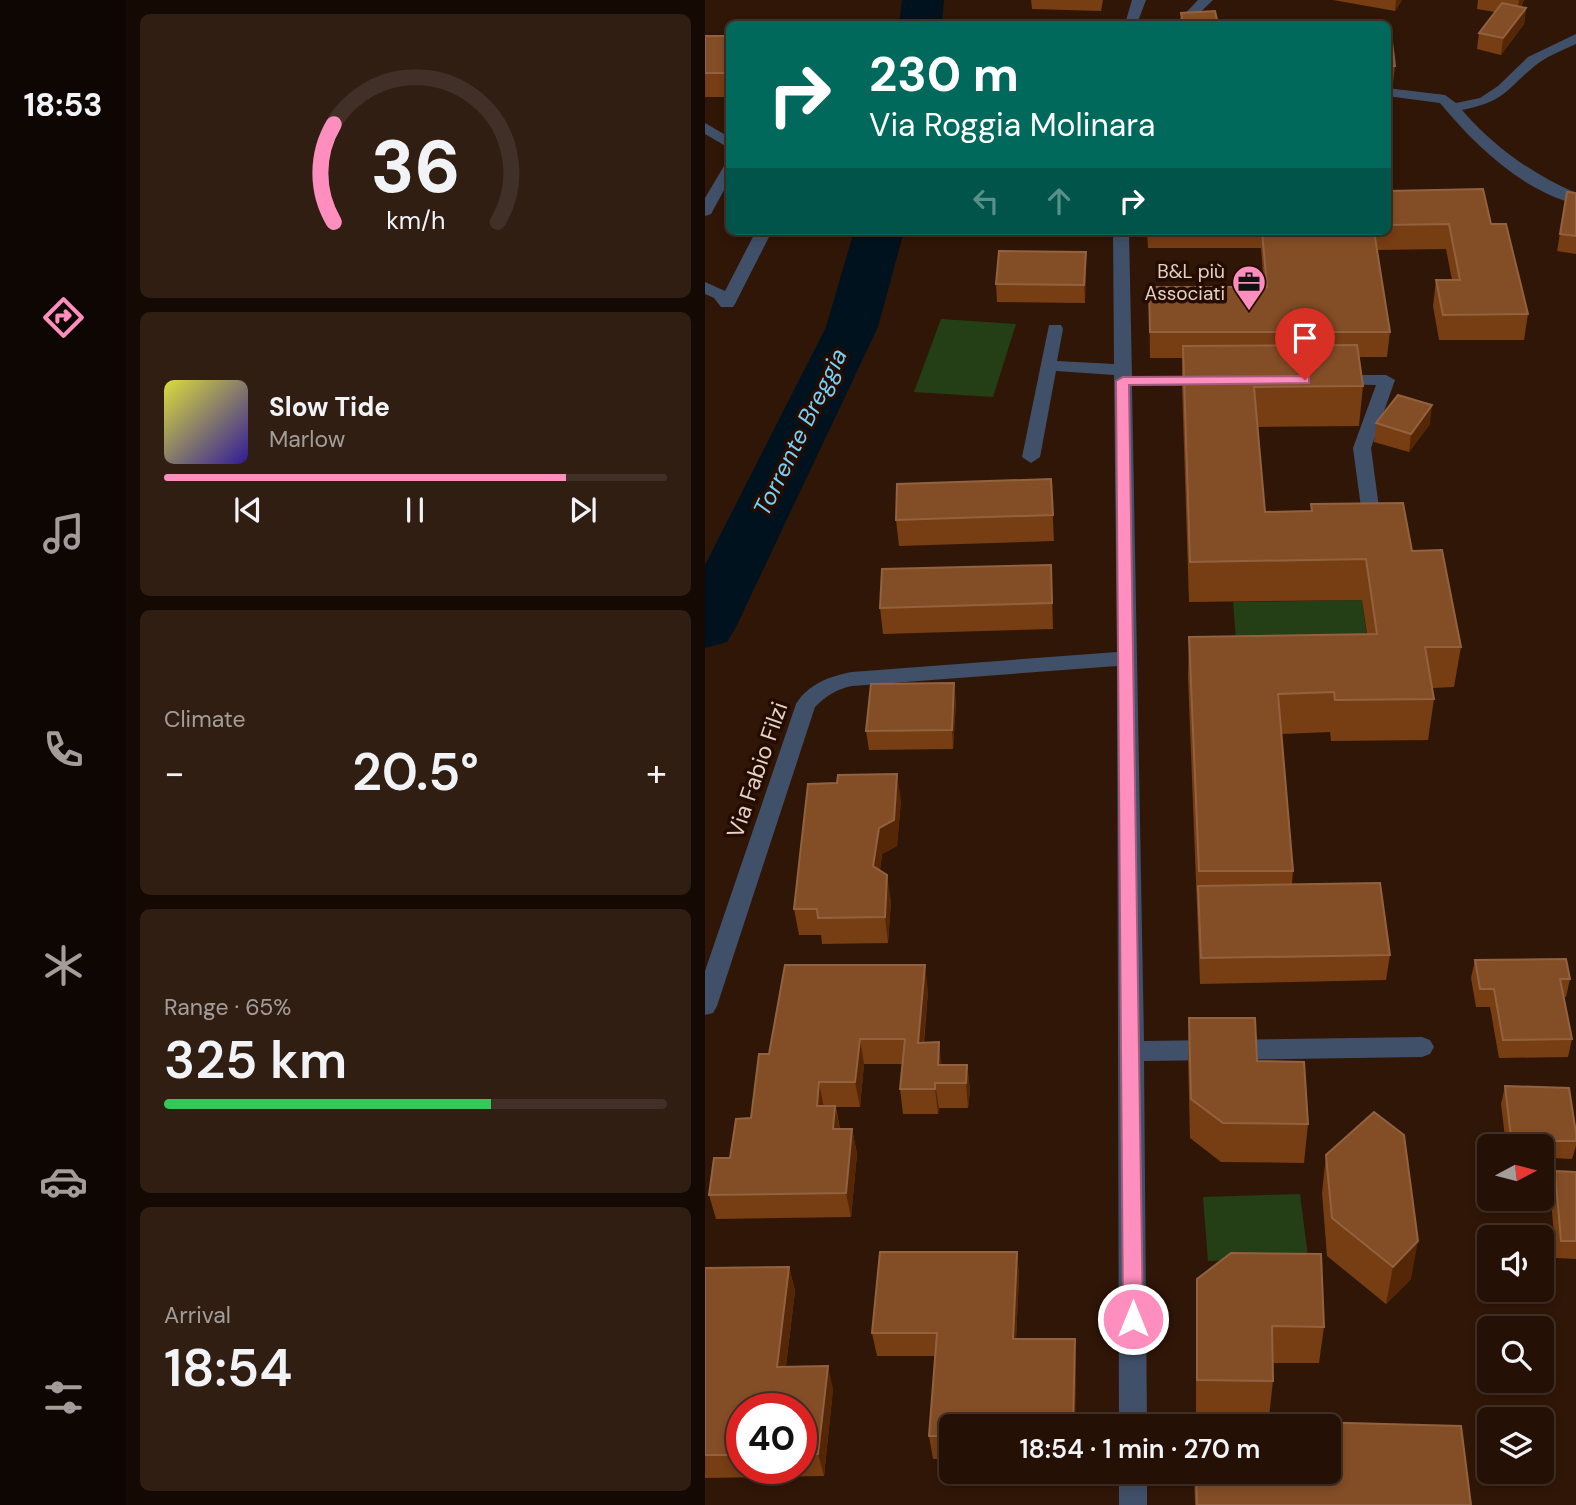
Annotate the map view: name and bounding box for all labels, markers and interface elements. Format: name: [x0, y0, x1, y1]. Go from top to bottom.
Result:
text: 230 m: [869, 42, 1019, 106]
icon: right: [754, 49, 845, 140]
text: 18:53: [23, 84, 103, 126]
text: Via Roggia Molinara: [869, 104, 1155, 146]
text: 36: [370, 120, 461, 215]
icon: left: [967, 182, 1005, 220]
icon: ahead: [1040, 182, 1078, 220]
icon: right: [1113, 182, 1151, 220]
text: km/h: [386, 204, 445, 237]
place label: B&L più Associati: [1145, 259, 1225, 306]
office icon: B&L più Associati: [1230, 263, 1268, 312]
icon: directions: [39, 293, 88, 342]
pin: [1275, 308, 1335, 380]
icon: arrive: [1286, 319, 1324, 357]
water label: Torrente Breggia: [746, 343, 854, 521]
text: Slow Tide: [269, 390, 390, 424]
text: Marlow: [269, 424, 345, 454]
icon: previous: [229, 491, 267, 529]
icon: pause: [396, 491, 434, 529]
icon: next: [564, 491, 602, 529]
icon: music: [39, 509, 88, 558]
street label: Via Fabio Filzi: [720, 698, 794, 842]
text: Climate: [164, 704, 246, 734]
icon: phone: [39, 725, 88, 774]
text: 20.5°: [352, 738, 479, 806]
text: −: [164, 748, 185, 798]
text: +: [646, 748, 667, 798]
icon: climate: [39, 941, 88, 990]
text: Range · 65%: [164, 992, 291, 1022]
text: 325 km: [164, 1026, 347, 1094]
north arrow: [1477, 1134, 1554, 1211]
map controls: [1477, 1134, 1554, 1484]
icon: car: [39, 1157, 88, 1206]
button: sound: [1477, 1225, 1554, 1302]
position arrow: [1096, 1282, 1170, 1356]
text: Arrival: [164, 1300, 231, 1330]
button: search: [1477, 1316, 1554, 1393]
text: 18:54: [164, 1334, 292, 1402]
icon: filters: [39, 1373, 88, 1422]
speed limit sign: 40: [726, 1393, 817, 1484]
button: layers: [1477, 1407, 1554, 1484]
text: 18:54 · 1 min · 270 m: [1020, 1432, 1260, 1466]

